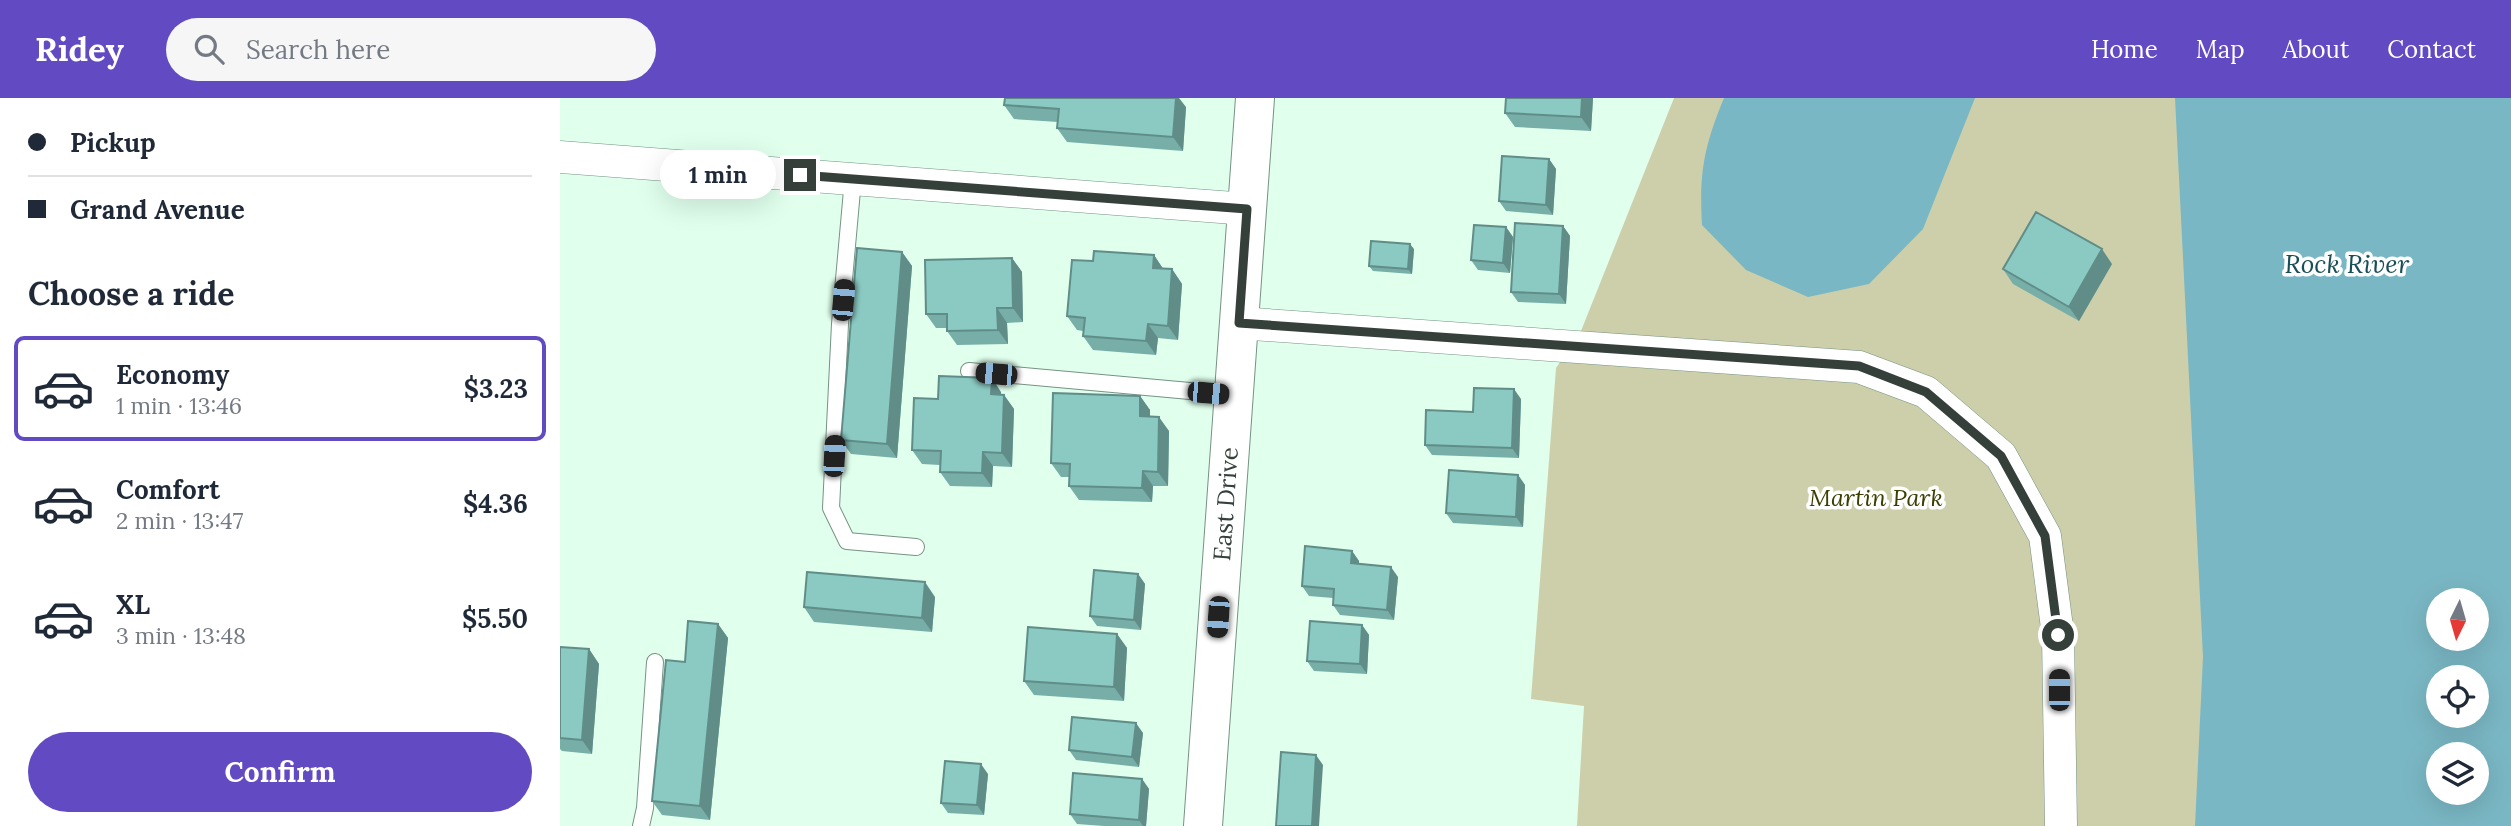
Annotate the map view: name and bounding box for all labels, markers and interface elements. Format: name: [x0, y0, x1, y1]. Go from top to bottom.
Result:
search box: [166, 18, 656, 81]
text: Ridey: [35, 28, 124, 70]
icon: search: [190, 30, 228, 68]
text: Search here: [246, 33, 390, 66]
text: Home: [2091, 34, 2158, 65]
text: Map: [2196, 34, 2245, 65]
text: About: [2283, 34, 2349, 65]
text: Contact: [2387, 34, 2476, 65]
text: Pickup: [70, 126, 156, 159]
callout: 1 min: [660, 150, 776, 200]
route end: [784, 159, 816, 191]
text: 1 min: [689, 160, 747, 189]
text: Grand Avenue: [70, 193, 245, 226]
water label: Rock River: [2285, 247, 2410, 280]
text: Choose a ride: [28, 273, 235, 314]
car: [831, 278, 856, 322]
icon: car: [32, 357, 95, 420]
text: Economy: [116, 358, 229, 391]
car: [975, 362, 1018, 386]
text: $3.23: [464, 372, 528, 405]
car: [1187, 381, 1230, 405]
text: 1 min · 13:46: [116, 391, 242, 420]
car: [823, 434, 846, 478]
street label: East Drive: [1206, 446, 1245, 562]
icon: car: [32, 472, 95, 535]
text: Comfort: [116, 473, 220, 506]
park label: Martin Park: [1809, 482, 1943, 513]
text: $4.36: [463, 487, 528, 520]
text: 2 min · 13:47: [116, 506, 243, 535]
icon: car: [32, 587, 95, 650]
text: XL: [116, 588, 150, 621]
north arrow: [2426, 588, 2488, 651]
map controls: [2426, 588, 2489, 805]
car: [1207, 595, 1230, 639]
text: $5.50: [462, 602, 528, 635]
route start: [2042, 619, 2074, 651]
text: 3 min · 13:48: [116, 621, 246, 650]
button: locate: [2426, 665, 2489, 728]
car: [2049, 669, 2070, 711]
button: Confirm: [28, 732, 532, 812]
button: layers: [2426, 742, 2489, 805]

